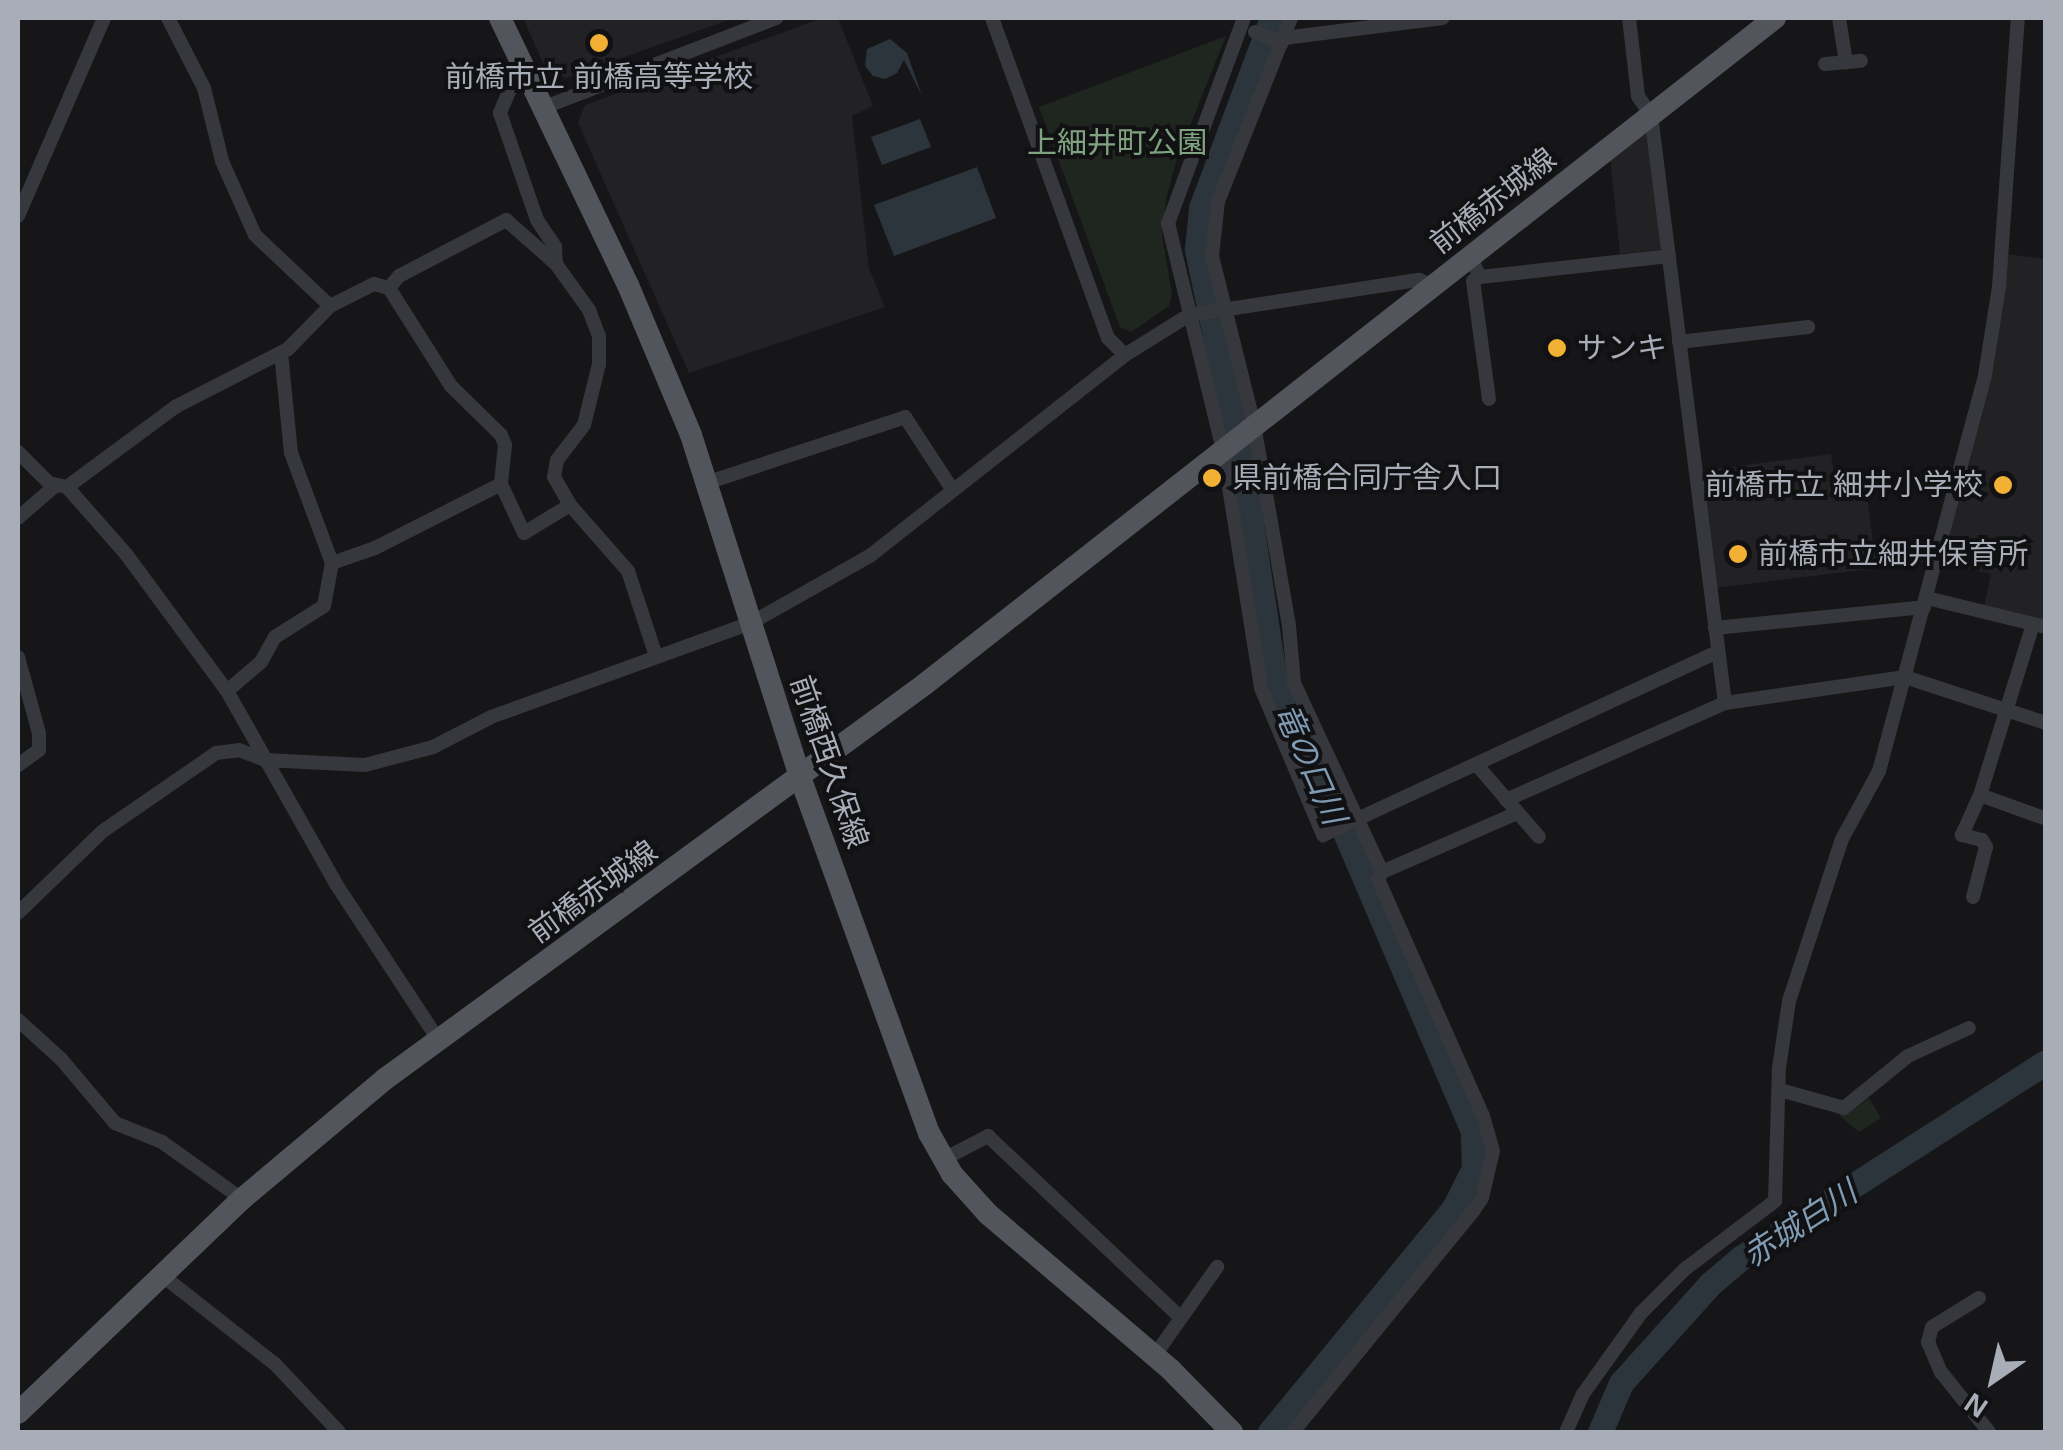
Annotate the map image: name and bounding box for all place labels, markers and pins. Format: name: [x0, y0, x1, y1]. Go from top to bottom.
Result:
marker: 前橋市立 前橋高等学校: [588, 32, 610, 54]
place label: 前橋市立 前橋高等学校: [445, 59, 753, 95]
place label: サンキ: [1577, 330, 1667, 366]
marker: サンキ: [1546, 337, 1568, 359]
place label: 県前橋合同庁舎入口: [1232, 460, 1502, 496]
marker: 県前橋合同庁舎入口: [1201, 467, 1223, 489]
place label: 前橋市立 細井小学校: [1705, 467, 1983, 503]
marker: 前橋市立 細井小学校: [1992, 474, 2014, 496]
place label: 前橋市立細井保育所: [1758, 536, 2028, 572]
marker: 前橋市立細井保育所: [1727, 543, 1749, 565]

